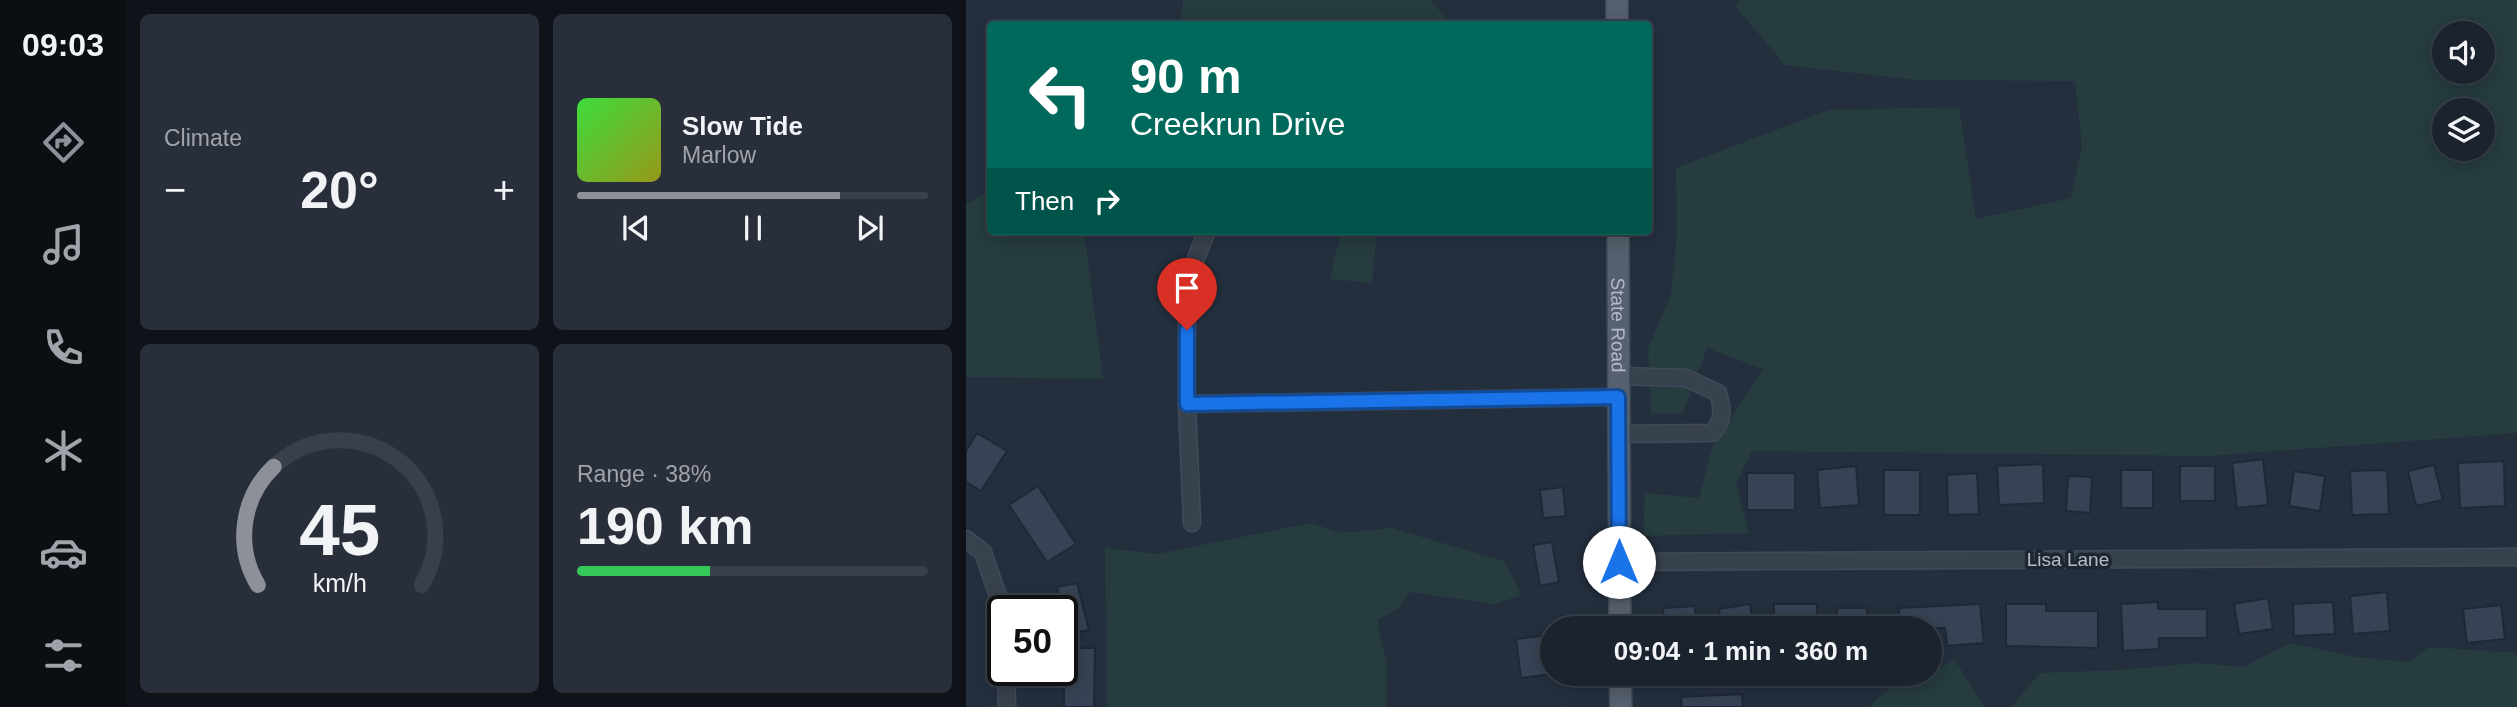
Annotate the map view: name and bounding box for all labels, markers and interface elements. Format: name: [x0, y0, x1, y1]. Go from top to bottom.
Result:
map controls: [2432, 21, 2495, 161]
button: sound: [2432, 21, 2495, 84]
text: 09:03: [22, 27, 104, 63]
icon: left: [1015, 49, 1106, 140]
text: 90 m: [1130, 49, 1242, 103]
button: layers: [2432, 98, 2495, 161]
text: Creekrun Drive: [1130, 106, 1345, 142]
text: Slow Tide: [682, 111, 803, 141]
icon: directions: [39, 118, 88, 167]
text: Climate: [164, 125, 242, 151]
text: Marlow: [682, 142, 756, 168]
text: 20°: [300, 161, 379, 219]
text: −: [164, 169, 186, 211]
text: +: [493, 169, 515, 211]
icon: right: [1088, 182, 1126, 220]
text: Then: [1015, 186, 1074, 216]
icon: previous: [617, 209, 655, 247]
icon: pause: [734, 209, 772, 247]
icon: next: [851, 209, 889, 247]
icon: music: [39, 220, 88, 269]
pin: [1157, 258, 1217, 330]
icon: arrive: [1168, 269, 1206, 307]
street label: State Road: [1608, 277, 1629, 373]
icon: phone: [39, 323, 88, 372]
icon: climate: [39, 426, 88, 475]
text: Range · 38%: [577, 461, 711, 487]
text: 45: [299, 489, 380, 570]
text: 190 km: [577, 497, 753, 555]
position arrow: [1582, 525, 1656, 599]
icon: car: [39, 528, 88, 577]
street label: Lisa Lane: [2027, 549, 2109, 570]
text: km/h: [312, 568, 367, 596]
speed limit sign: 50: [987, 595, 1078, 686]
icon: filters: [39, 631, 88, 680]
text: 09:04 · 1 min · 360 m: [1614, 636, 1868, 666]

